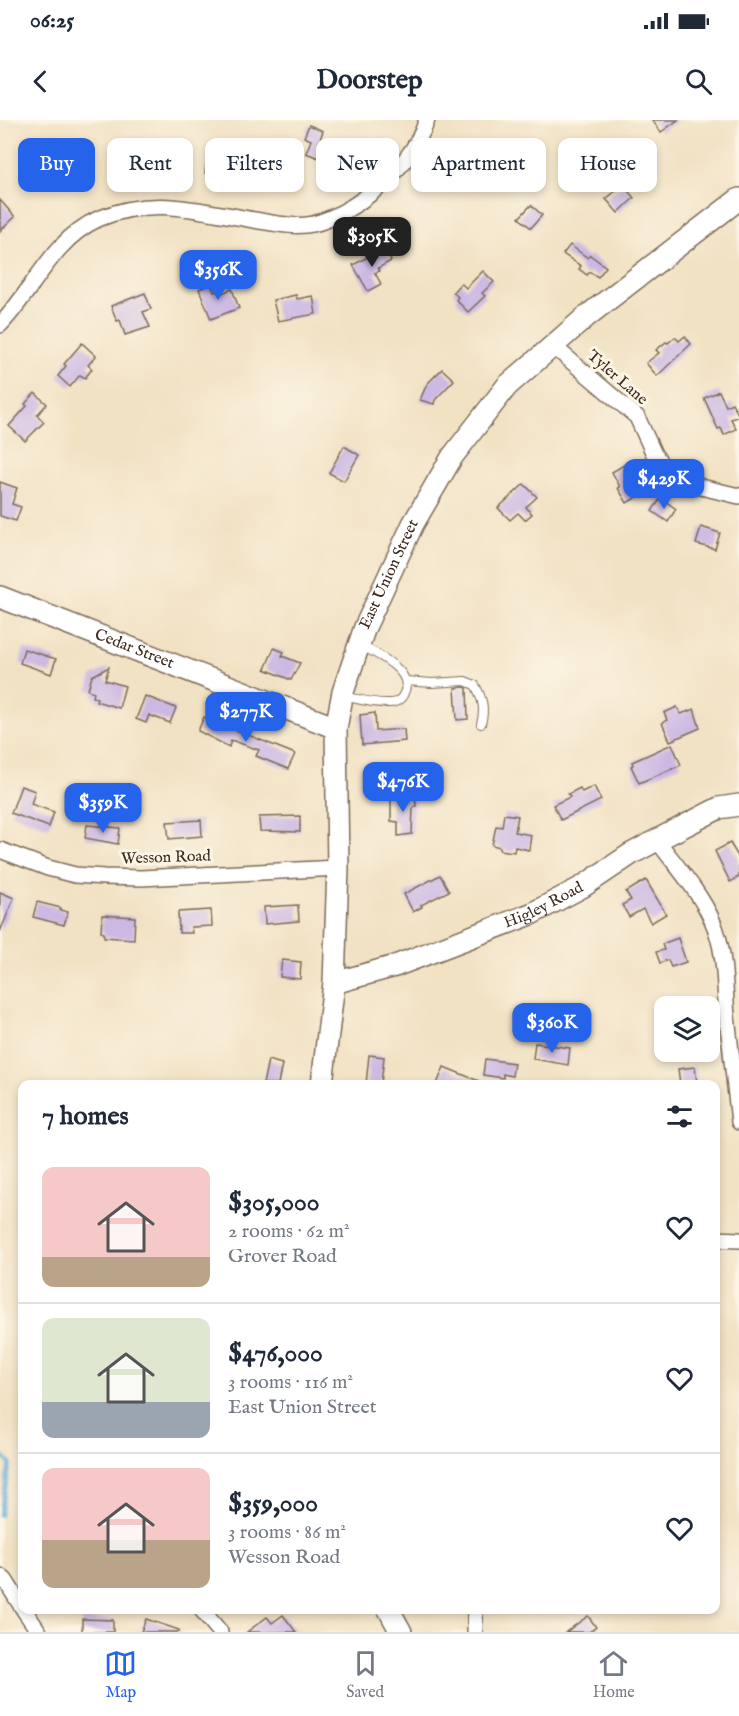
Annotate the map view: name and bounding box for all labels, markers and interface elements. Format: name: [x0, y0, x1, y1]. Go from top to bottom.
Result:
text: 06:25: [30, 7, 74, 35]
text: Doorstep: [316, 64, 423, 98]
icon: back: [24, 65, 57, 98]
icon: search: [682, 65, 715, 98]
chip: Buy: [18, 138, 95, 192]
chip: Rent: [107, 138, 193, 192]
chip: Filters: [205, 138, 304, 192]
chip: New: [316, 138, 399, 192]
chip: Apartment: [411, 138, 546, 192]
chip: House: [558, 138, 657, 192]
pin: $305K: [330, 217, 414, 268]
text: $305K: [347, 224, 397, 249]
pin: $356K: [176, 250, 260, 301]
text: $356K: [194, 257, 242, 282]
street label: Tyler Lane: [583, 346, 651, 410]
pin: $429K: [622, 459, 706, 510]
text: $429K: [637, 466, 691, 491]
street label: East Union Street: [355, 515, 424, 633]
street label: Cedar Street: [92, 625, 177, 674]
pin: $277K: [204, 692, 288, 743]
text: $277K: [219, 699, 273, 724]
pin: $476K: [361, 762, 445, 813]
text: $476K: [377, 769, 429, 794]
pin: $359K: [61, 783, 145, 834]
text: $359K: [79, 790, 127, 815]
street label: Wesson Road: [121, 846, 212, 870]
street label: Higley Road: [501, 878, 587, 933]
map controls: [654, 996, 720, 1062]
button: layers: [654, 996, 720, 1062]
pin: $360K: [510, 1003, 594, 1054]
text: $360K: [526, 1010, 578, 1035]
text: 7 homes: [42, 1100, 129, 1133]
icon: filters: [663, 1100, 696, 1133]
text: $305,000: [228, 1186, 320, 1219]
icon: home: [90, 1191, 162, 1263]
icon: heart: [663, 1211, 696, 1244]
text: 2 rooms · 62 m²: [228, 1219, 350, 1244]
text: Grover Road: [228, 1244, 337, 1269]
text: $476,000: [228, 1337, 323, 1370]
icon: home: [90, 1342, 162, 1414]
icon: heart: [663, 1362, 696, 1395]
text: 3 rooms · 116 m²: [228, 1370, 353, 1395]
text: East Union Street: [228, 1395, 377, 1420]
text: $359,000: [228, 1487, 318, 1520]
icon: home: [90, 1492, 162, 1564]
icon: heart: [663, 1512, 696, 1545]
text: 3 rooms · 86 m²: [228, 1520, 346, 1545]
text: Wesson Road: [228, 1545, 340, 1570]
tab: Map: [104, 1647, 137, 1703]
tab: Saved: [346, 1647, 384, 1703]
tab: Home: [593, 1647, 635, 1703]

